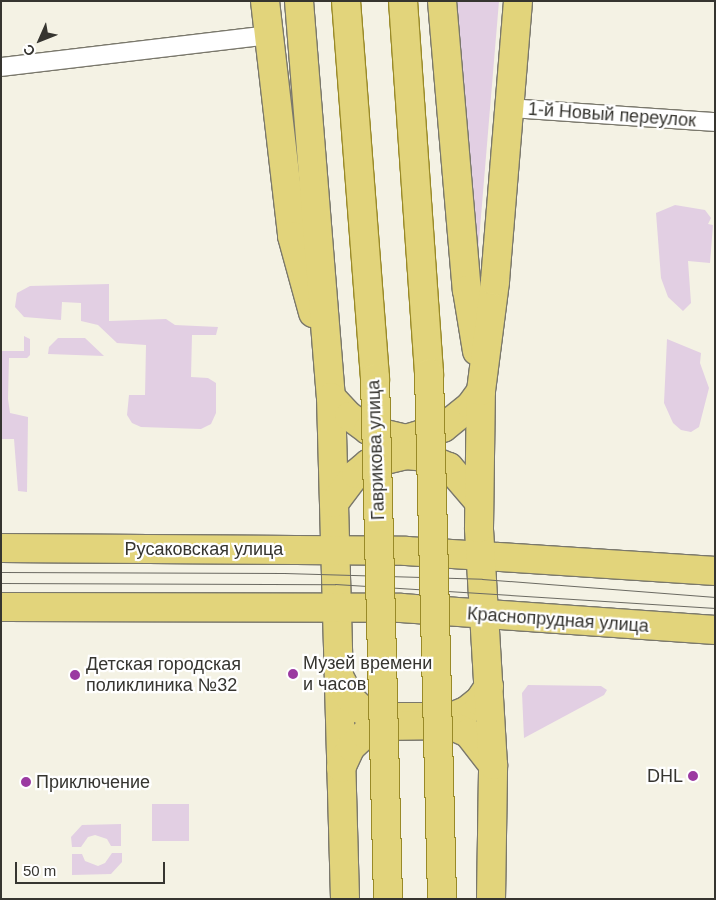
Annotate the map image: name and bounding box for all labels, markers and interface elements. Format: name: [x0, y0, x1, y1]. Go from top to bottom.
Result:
north arrow: [15, 15, 65, 65]
text: С: [20, 41, 38, 60]
street label: 1-й Новый переулок: [527, 98, 697, 132]
street label: Гаврикова улица: [363, 380, 389, 520]
street label: Русаковская улица: [125, 538, 283, 560]
street label: Краснопрудная улица: [466, 603, 650, 637]
place label: Музей времени и часов: [303, 653, 432, 696]
place label: Детская городская поликлиника №32: [86, 654, 241, 696]
marker: Детская городская поликлиника №32: [68, 668, 82, 682]
marker: Музей времени и часов: [287, 668, 299, 680]
place label: DHL: [647, 765, 683, 787]
marker: DHL: [687, 770, 699, 782]
place label: Приключение: [36, 771, 150, 793]
marker: Приключение: [20, 776, 32, 788]
scale bar: [18, 852, 168, 884]
text: 50 m: [23, 862, 56, 879]

